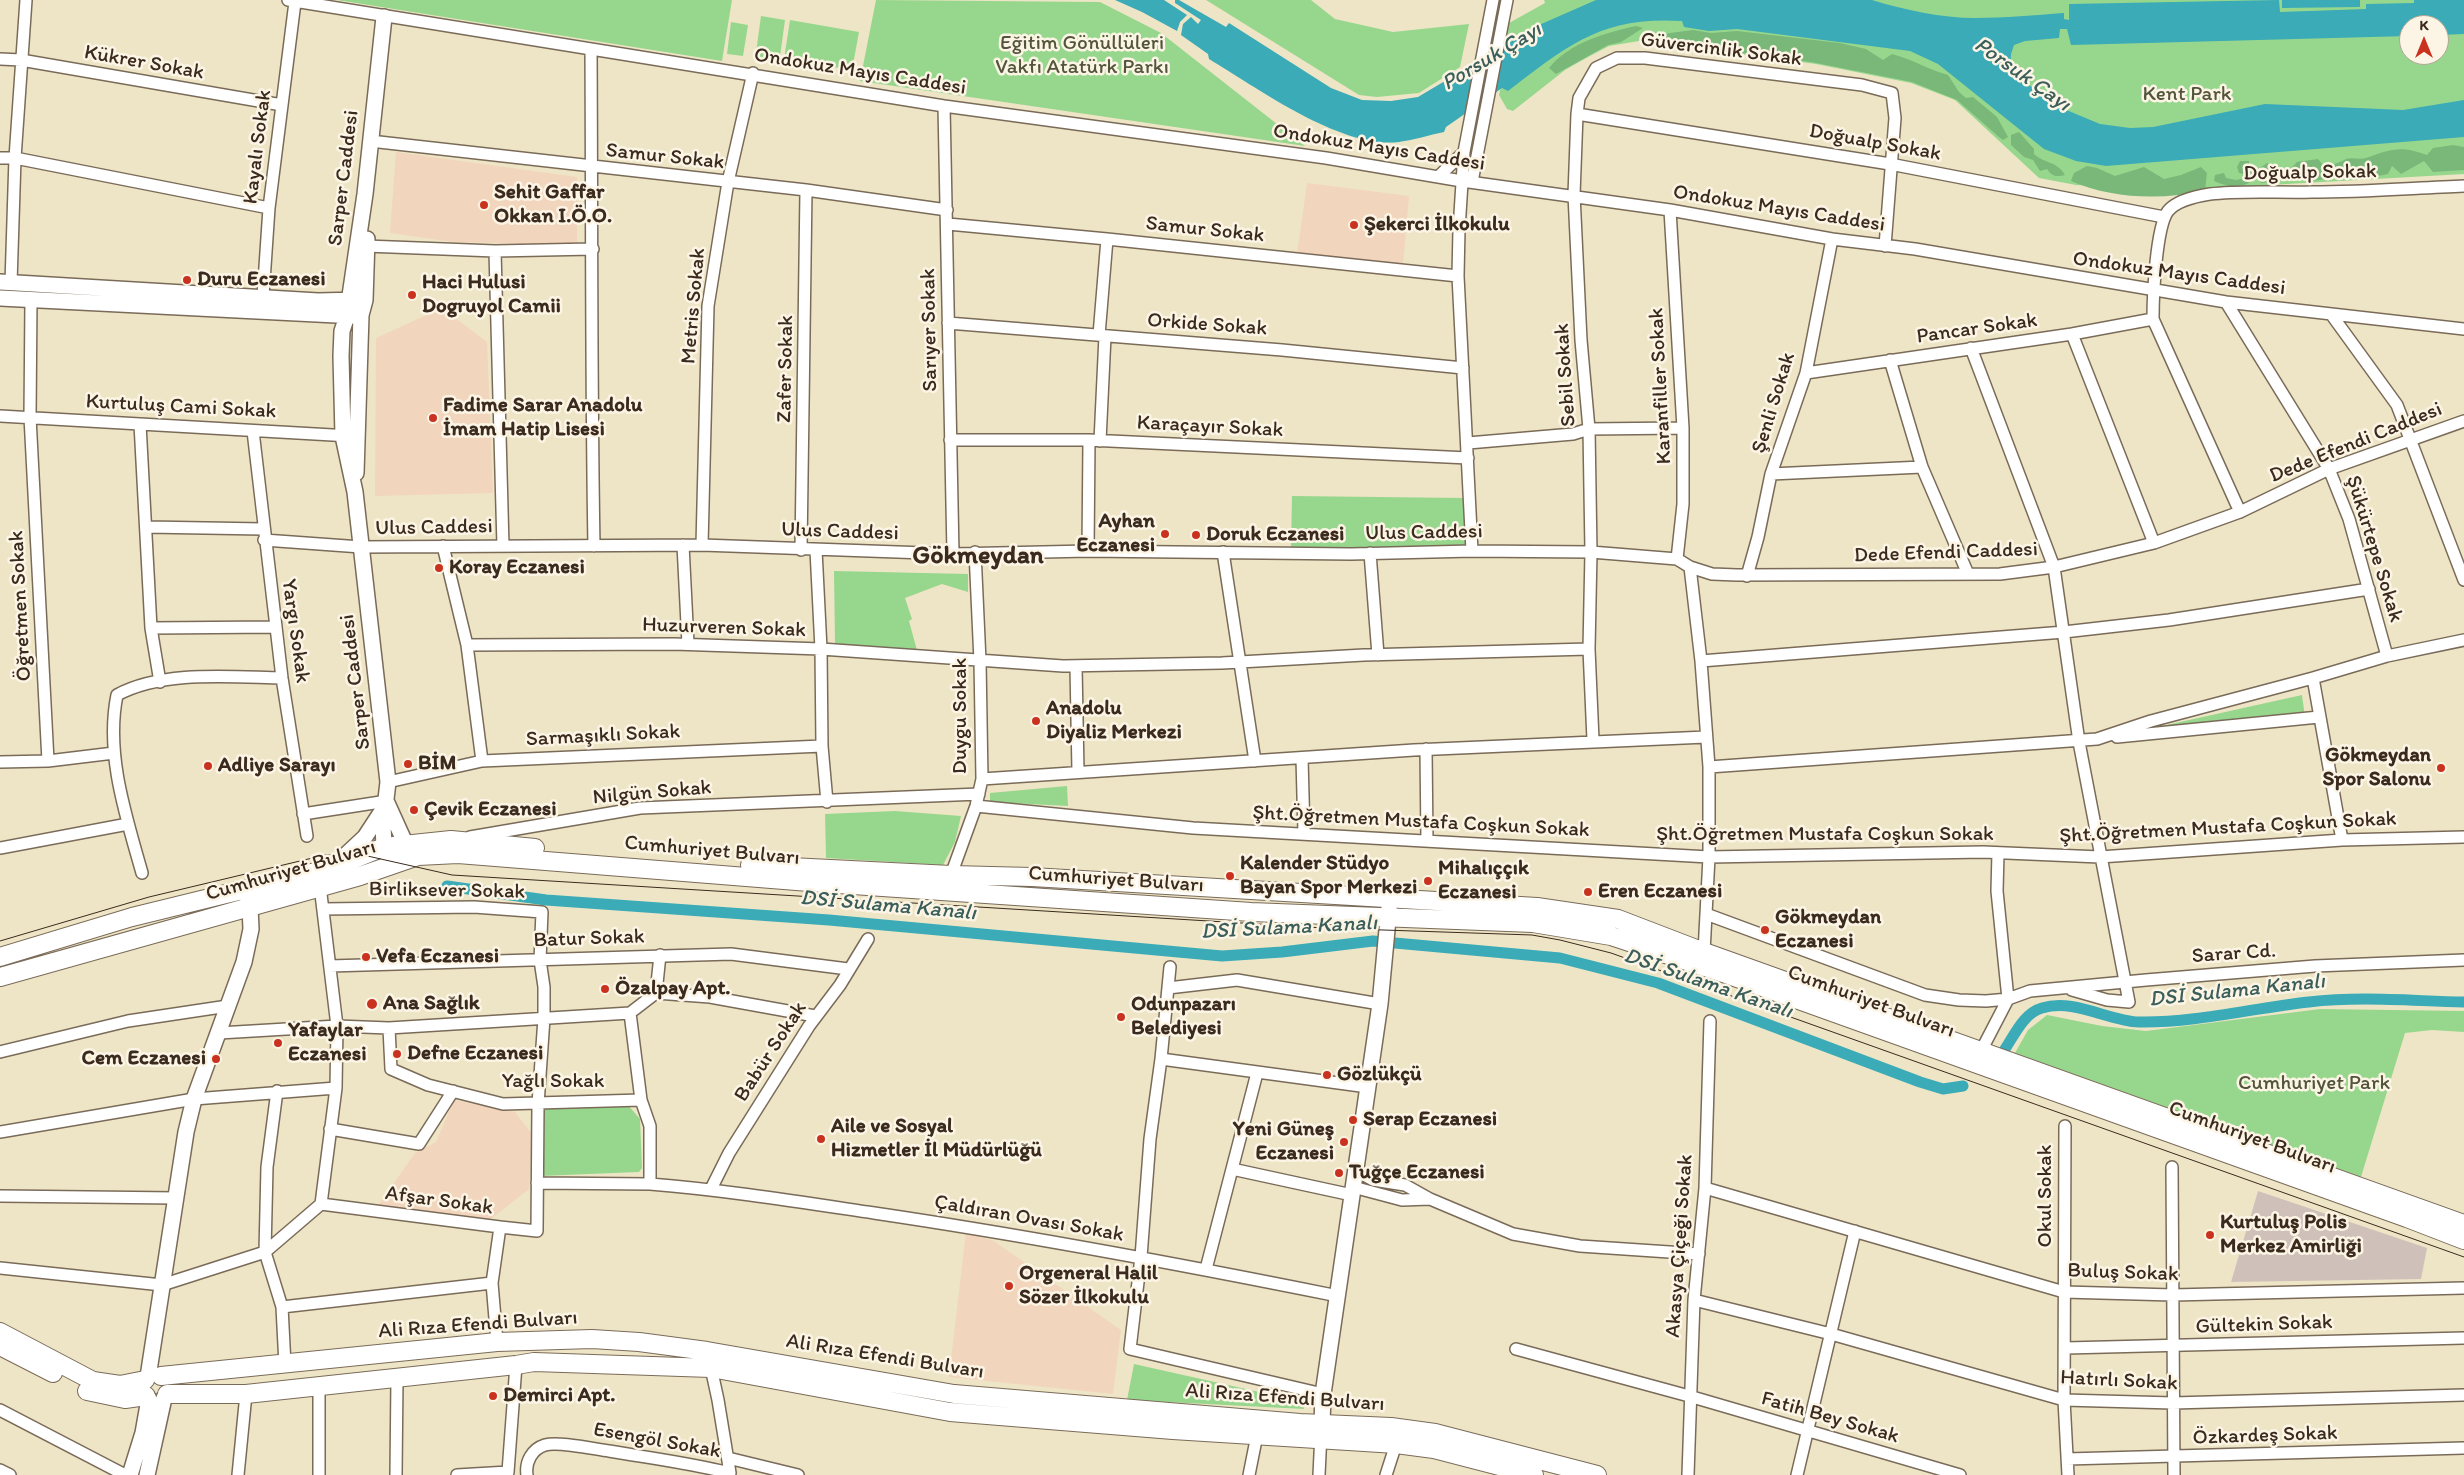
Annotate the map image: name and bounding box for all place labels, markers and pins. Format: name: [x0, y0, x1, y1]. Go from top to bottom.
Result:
place label: Sehit Gaffar Okkan I.Ö.O.: [494, 180, 612, 230]
marker: Sehit Gaffar Okkan I.Ö.O.: [478, 199, 490, 211]
place label: Şekerci İlkokulu: [1364, 212, 1510, 238]
marker: Şekerci İlkokulu: [1348, 219, 1360, 231]
place label: Duru Eczanesi: [197, 267, 326, 293]
place label: Haci Hulusi Dogruyol Camii: [422, 270, 561, 320]
marker: Duru Eczanesi: [181, 274, 193, 286]
marker: Haci Hulusi Dogruyol Camii: [406, 289, 418, 301]
place label: Fadime Sarar Anadolu İmam Hatip Lisesi: [443, 393, 643, 443]
marker: Fadime Sarar Anadolu İmam Hatip Lisesi: [427, 412, 439, 424]
place label: Ayhan Eczanesi: [1077, 509, 1155, 559]
place label: Doruk Eczanesi: [1206, 522, 1344, 548]
marker: Ayhan Eczanesi: [1159, 528, 1171, 540]
marker: Doruk Eczanesi: [1190, 529, 1202, 541]
place label: Koray Eczanesi: [449, 555, 585, 581]
marker: Koray Eczanesi: [433, 562, 445, 574]
place label: Anadolu Diyaliz Merkezi: [1046, 696, 1182, 746]
marker: Anadolu Diyaliz Merkezi: [1030, 715, 1042, 727]
place label: Gökmeydan Spor Salonu: [2322, 743, 2431, 793]
place label: BİM: [418, 751, 456, 777]
place label: Adliye Sarayı: [218, 753, 336, 779]
marker: BİM: [402, 758, 414, 770]
marker: Adliye Sarayı: [202, 760, 214, 772]
marker: Gökmeydan Spor Salonu: [2435, 762, 2447, 774]
place label: Çevik Eczanesi: [424, 797, 557, 823]
marker: Çevik Eczanesi: [408, 804, 420, 816]
place label: Kalender Stüdyo Bayan Spor Merkezi: [1240, 851, 1417, 901]
place label: Mihalıççık Eczanesi: [1438, 856, 1529, 906]
marker: Kalender Stüdyo Bayan Spor Merkezi: [1224, 870, 1236, 882]
marker: Mihalıççık Eczanesi: [1422, 875, 1434, 887]
place label: Eren Eczanesi: [1598, 879, 1722, 905]
marker: Eren Eczanesi: [1582, 886, 1594, 898]
place label: Gökmeydan Eczanesi: [1775, 905, 1881, 955]
marker: Gökmeydan Eczanesi: [1759, 924, 1771, 936]
place label: Vefa Eczanesi: [376, 944, 499, 970]
marker: Vefa Eczanesi: [360, 951, 372, 963]
place label: Özalpay Apt.: [615, 976, 730, 1002]
marker: Özalpay Apt.: [599, 983, 611, 995]
place label: Ana Sağlık: [383, 991, 480, 1017]
place label: Odunpazarı Belediyesi: [1131, 992, 1236, 1042]
marker: Ana Sağlık: [365, 997, 379, 1011]
marker: Odunpazarı Belediyesi: [1115, 1011, 1127, 1023]
place label: Yafaylar Eczanesi: [288, 1018, 366, 1068]
marker: Yafaylar Eczanesi: [272, 1037, 284, 1049]
place label: Defne Eczanesi: [407, 1041, 543, 1067]
place label: Cem Eczanesi: [82, 1046, 206, 1072]
marker: Defne Eczanesi: [391, 1048, 403, 1060]
marker: Cem Eczanesi: [210, 1053, 222, 1065]
place label: Gözlükçü: [1337, 1062, 1422, 1088]
marker: Gözlükçü: [1321, 1069, 1333, 1081]
place label: Serap Eczanesi: [1363, 1107, 1497, 1133]
place label: Aile ve Sosyal Hizmetler İl Müdürlüğü: [831, 1114, 1042, 1164]
marker: Serap Eczanesi: [1347, 1114, 1359, 1126]
place label: Yeni Güneş Eczanesi: [1233, 1117, 1334, 1167]
marker: Aile ve Sosyal Hizmetler İl Müdürlüğü: [815, 1133, 827, 1145]
marker: Yeni Güneş Eczanesi: [1338, 1136, 1350, 1148]
place label: Tuğçe Eczanesi: [1349, 1160, 1485, 1186]
marker: Tuğçe Eczanesi: [1333, 1167, 1345, 1179]
place label: Kurtuluş Polis Merkez Amirliği: [2220, 1210, 2362, 1260]
marker: Kurtuluş Polis Merkez Amirliği: [2204, 1229, 2216, 1241]
place label: Orgeneral Halil Sözer İlkokulu: [1019, 1261, 1158, 1311]
marker: Orgeneral Halil Sözer İlkokulu: [1003, 1280, 1015, 1292]
place label: Demirci Apt.: [503, 1383, 615, 1409]
marker: Demirci Apt.: [487, 1390, 499, 1402]

